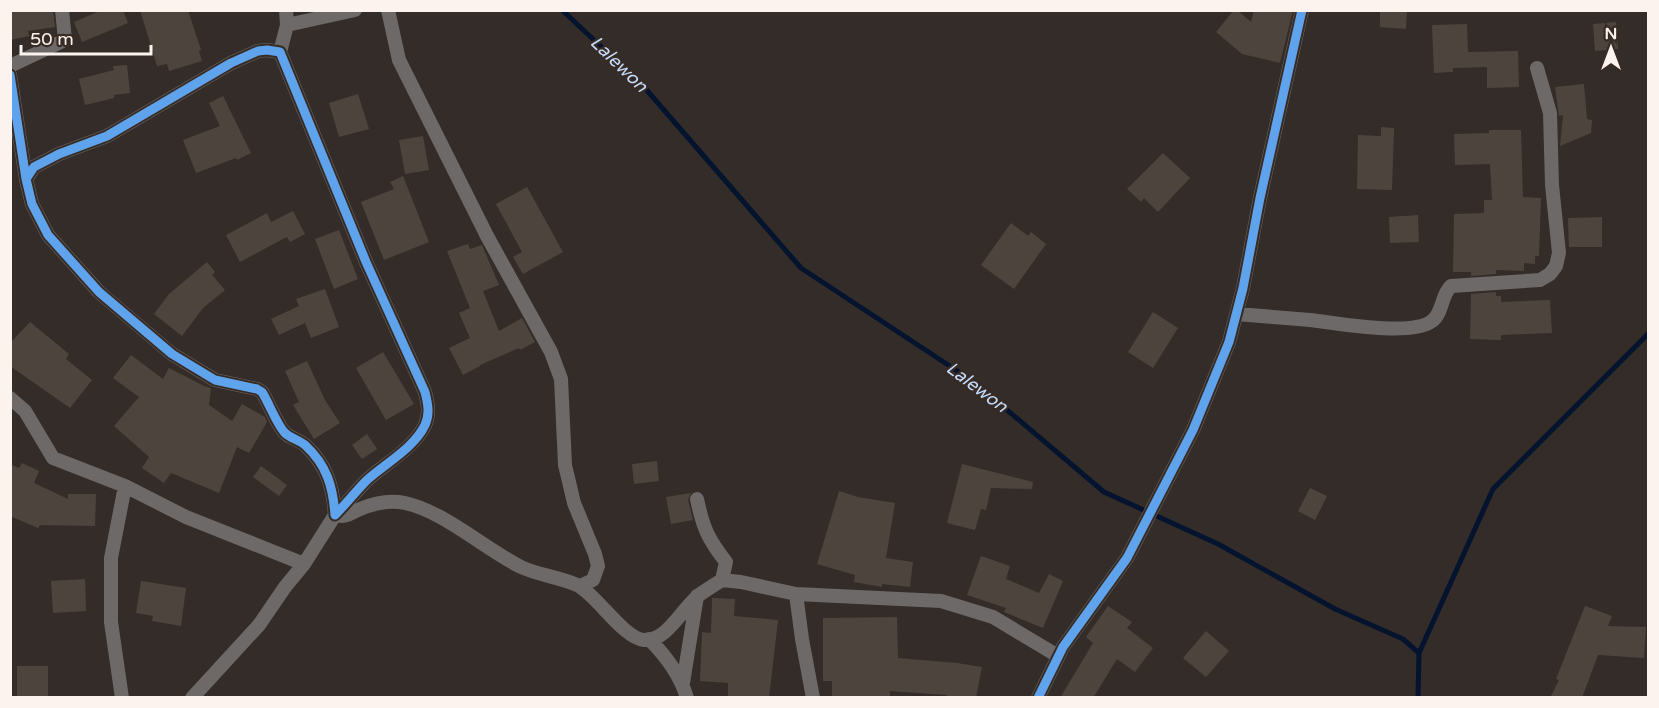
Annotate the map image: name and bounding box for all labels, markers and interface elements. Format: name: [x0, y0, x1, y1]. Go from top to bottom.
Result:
scale bar: [21, 18, 152, 56]
north arrow: [1581, 18, 1641, 78]
text: N: [1605, 24, 1617, 44]
text: 50 m: [30, 28, 74, 50]
water label: Lalewon: [586, 31, 653, 97]
water label: Lalewon: [942, 357, 1013, 418]

